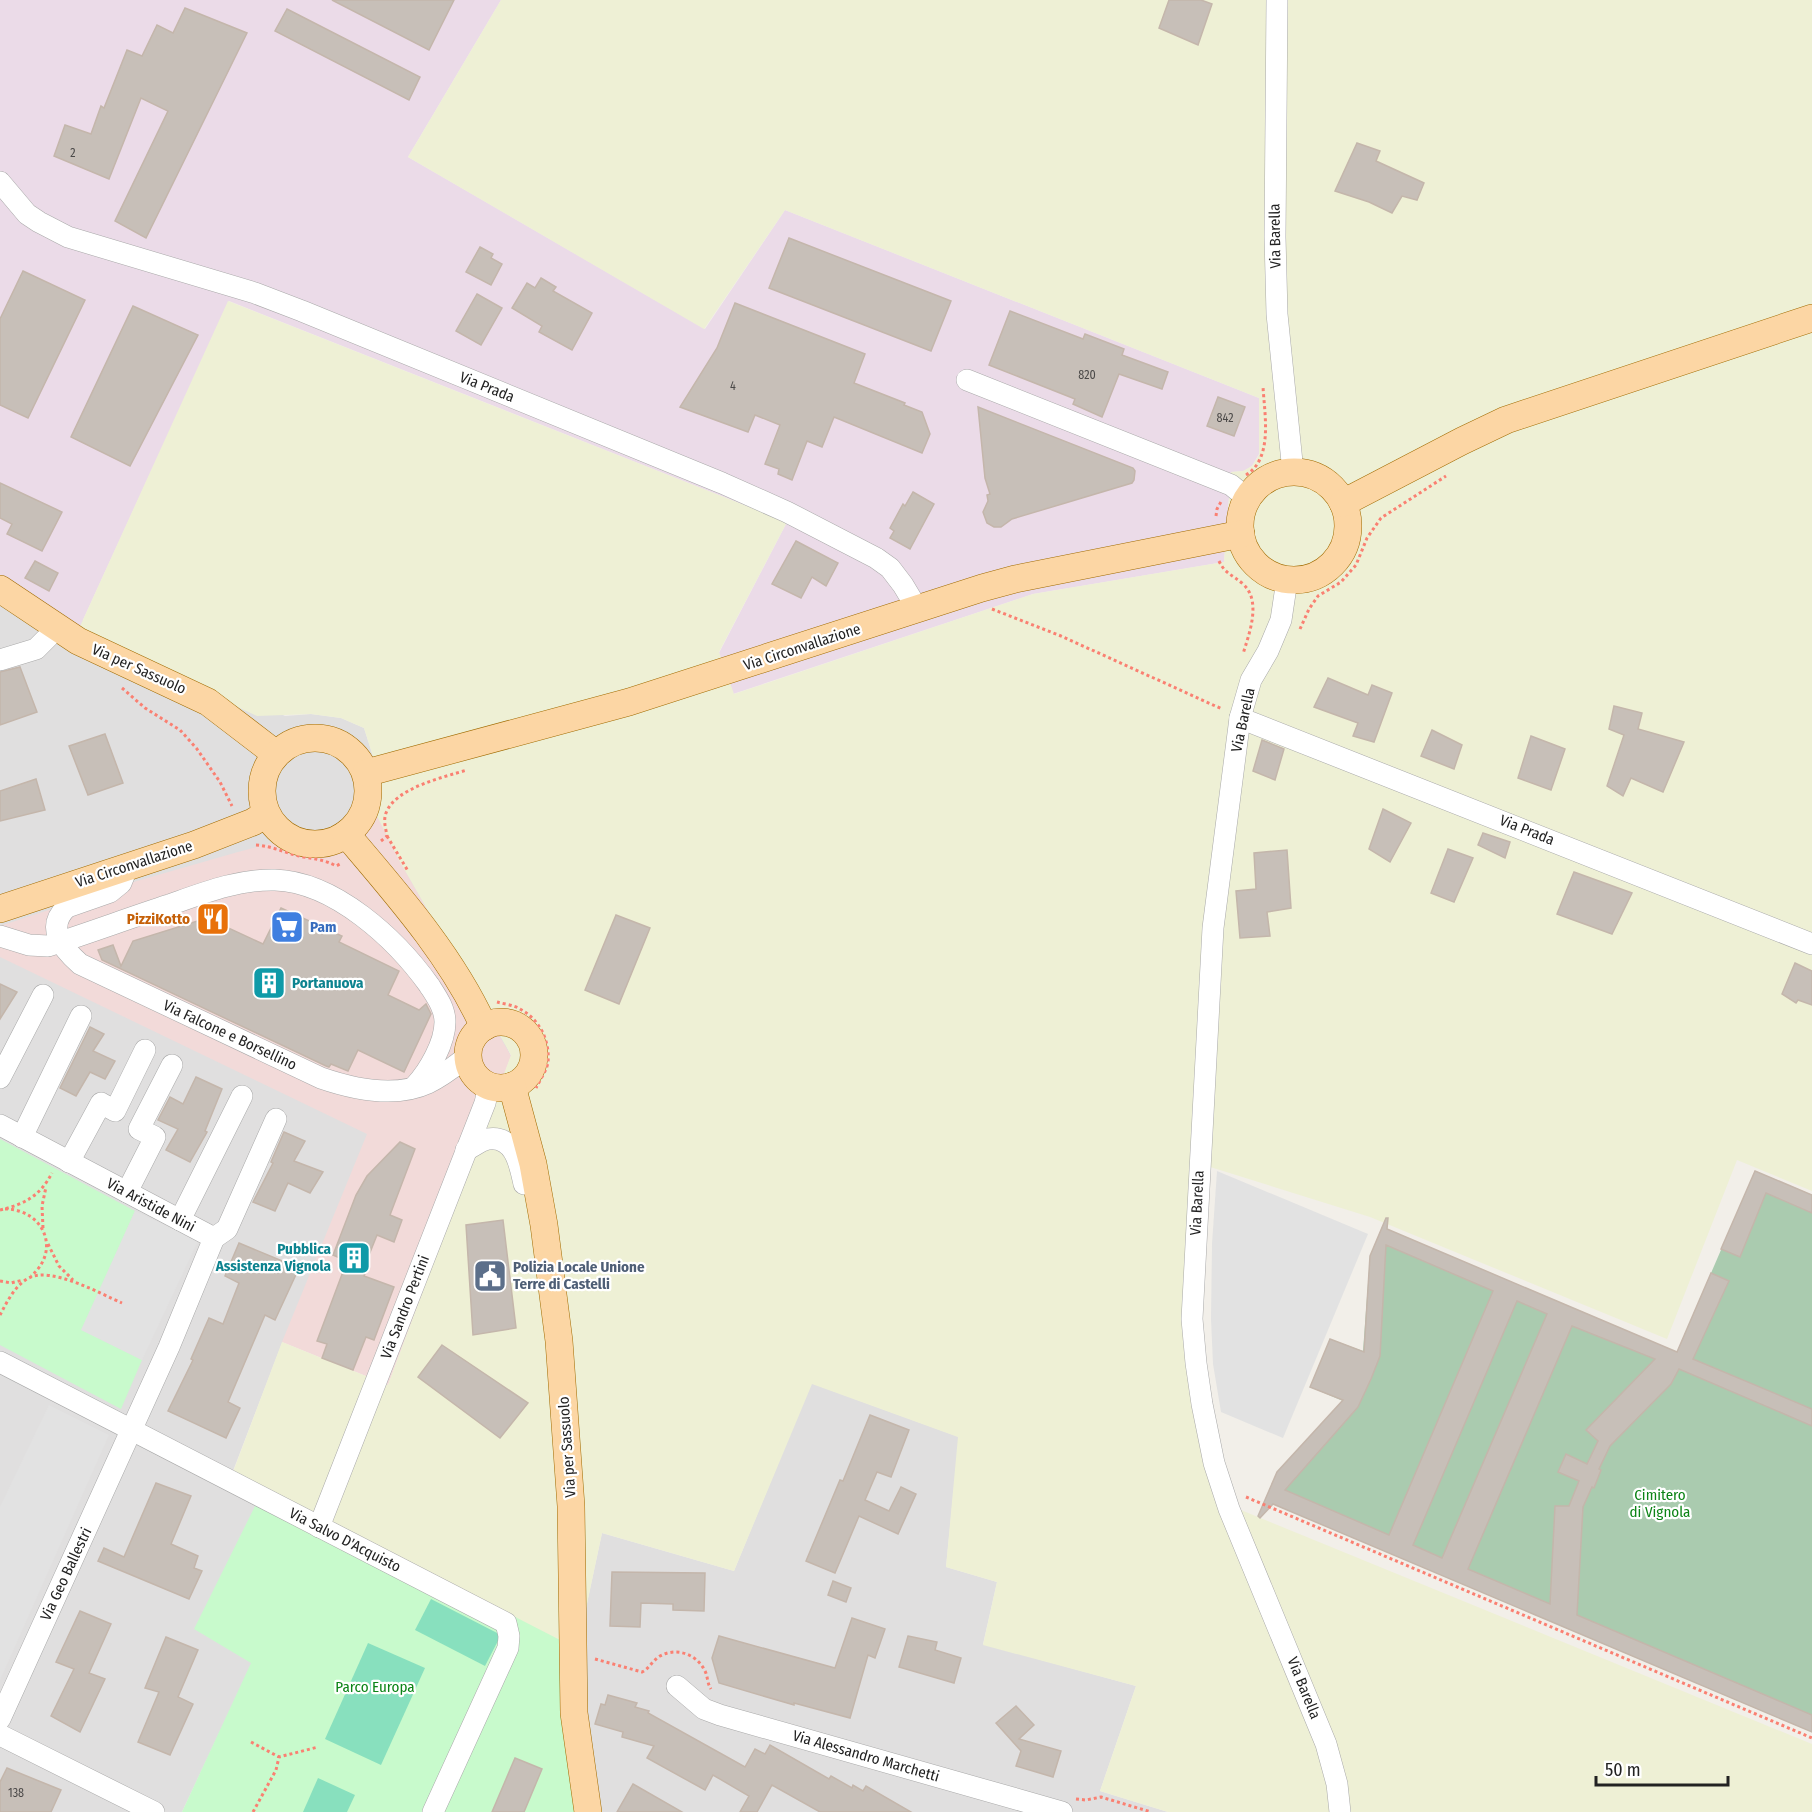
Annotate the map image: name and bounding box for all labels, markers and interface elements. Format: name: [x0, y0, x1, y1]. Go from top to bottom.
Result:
house number: 2: [70, 146, 76, 160]
street label: Via Barella: [1265, 203, 1285, 269]
street label: Via Prada: [457, 368, 517, 406]
house number: 820: [1078, 368, 1096, 382]
house number: 4: [730, 379, 736, 393]
house number: 842: [1217, 411, 1233, 425]
street label: Via Circonvallazione: [741, 620, 863, 674]
street label: Via per Sassuolo: [89, 640, 189, 698]
street label: Via Barella: [1227, 686, 1259, 754]
street label: Via Prada: [1497, 811, 1557, 849]
street label: Via Circonvallazione: [73, 837, 195, 891]
restaurant icon: PizziKotto: [195, 901, 231, 937]
supermarket icon: Pam: [269, 909, 305, 945]
place label: PizziKotto: [127, 910, 190, 928]
place label: Pam: [310, 918, 336, 936]
building icon: Portanuova: [251, 965, 287, 1001]
place label: Portanuova: [292, 974, 364, 992]
street label: Via Falcone e Borsellino: [160, 996, 300, 1074]
street label: Via Barella: [1186, 1170, 1208, 1236]
street label: Via Aristide Nini: [104, 1174, 198, 1236]
place label: Pubblica Assistenza Vignola: [215, 1240, 332, 1275]
building icon: Pubblica Assistenza Vignola: [336, 1240, 372, 1276]
street label: Via Sandro Pertini: [377, 1253, 433, 1361]
public building icon: Polizia Locale Unione Terre di Castelli: [472, 1258, 508, 1294]
place label: Polizia Locale Unione Terre di Castelli: [513, 1258, 645, 1293]
street label: Via per Sassuolo: [554, 1396, 580, 1498]
park label: Cimitero di Vignola: [1630, 1486, 1690, 1521]
street label: Via Salvo D'Acquisto: [286, 1504, 404, 1576]
street label: Via Geo Ballestri: [37, 1525, 95, 1623]
street label: Via Barella: [1283, 1654, 1325, 1722]
park label: Parco Europa: [335, 1678, 415, 1696]
street label: Via Alessandro Marchetti: [791, 1726, 941, 1786]
scale bar: [1596, 1749, 1728, 1787]
text: 50 m: [1605, 1759, 1641, 1781]
house number: 138: [8, 1786, 24, 1800]

